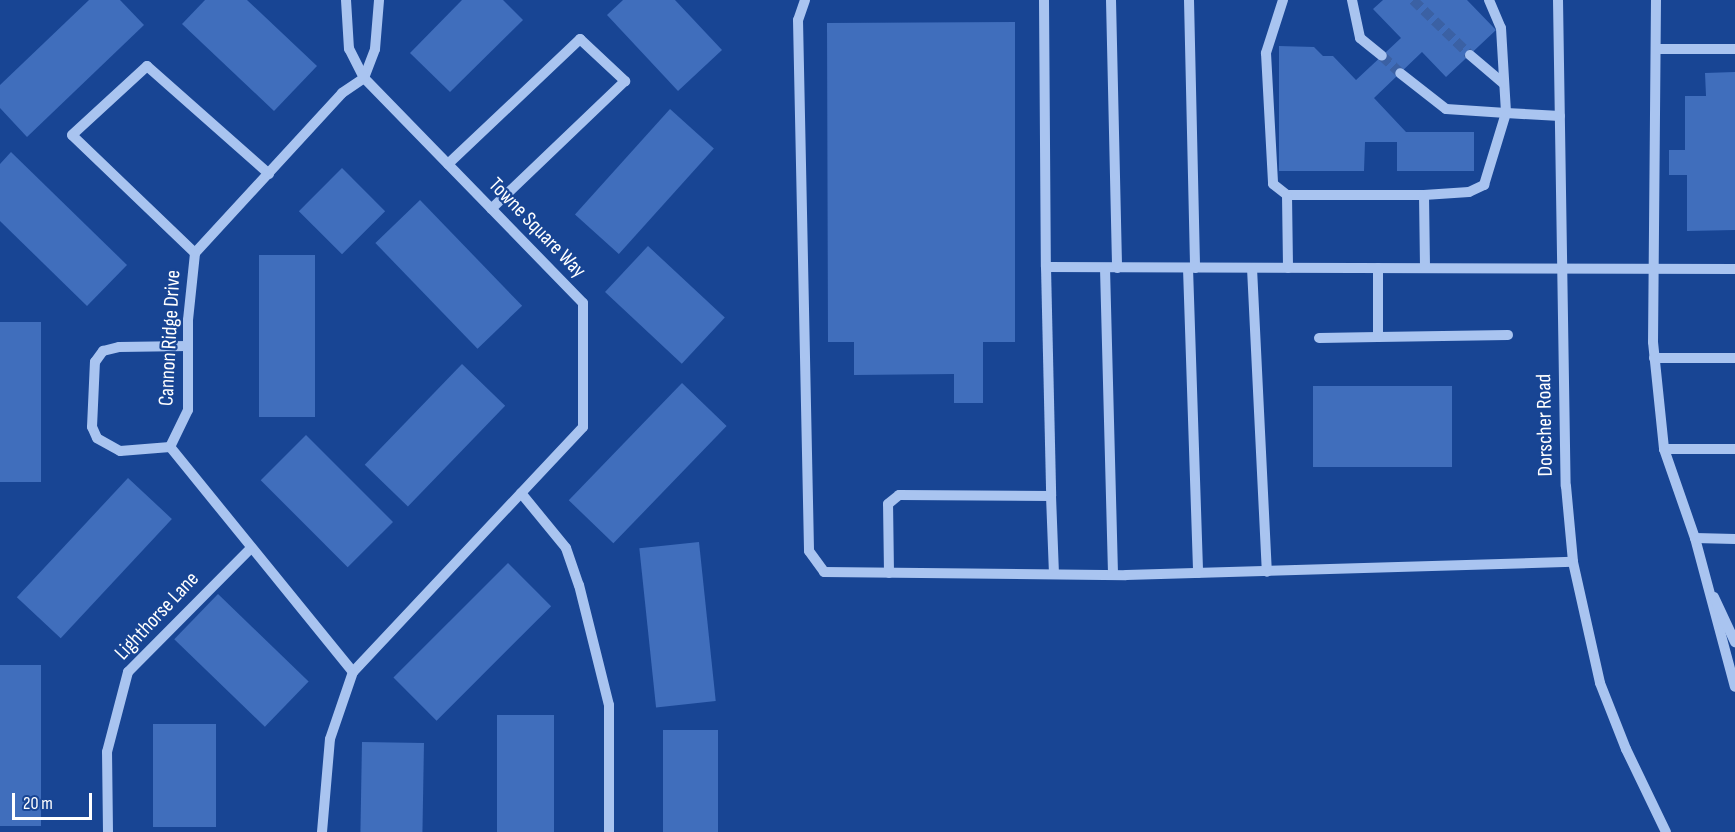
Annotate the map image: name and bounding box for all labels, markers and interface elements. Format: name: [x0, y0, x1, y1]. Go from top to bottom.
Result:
street label: Towne Square Way: [483, 173, 591, 283]
street label: Cannon Ridge Drive: [154, 269, 186, 407]
street label: Dorscher Road: [1532, 374, 1558, 476]
street label: Lighthorse Lane: [110, 567, 204, 665]
scale bar: [15, 781, 94, 819]
text: 20 m: [23, 793, 53, 814]

